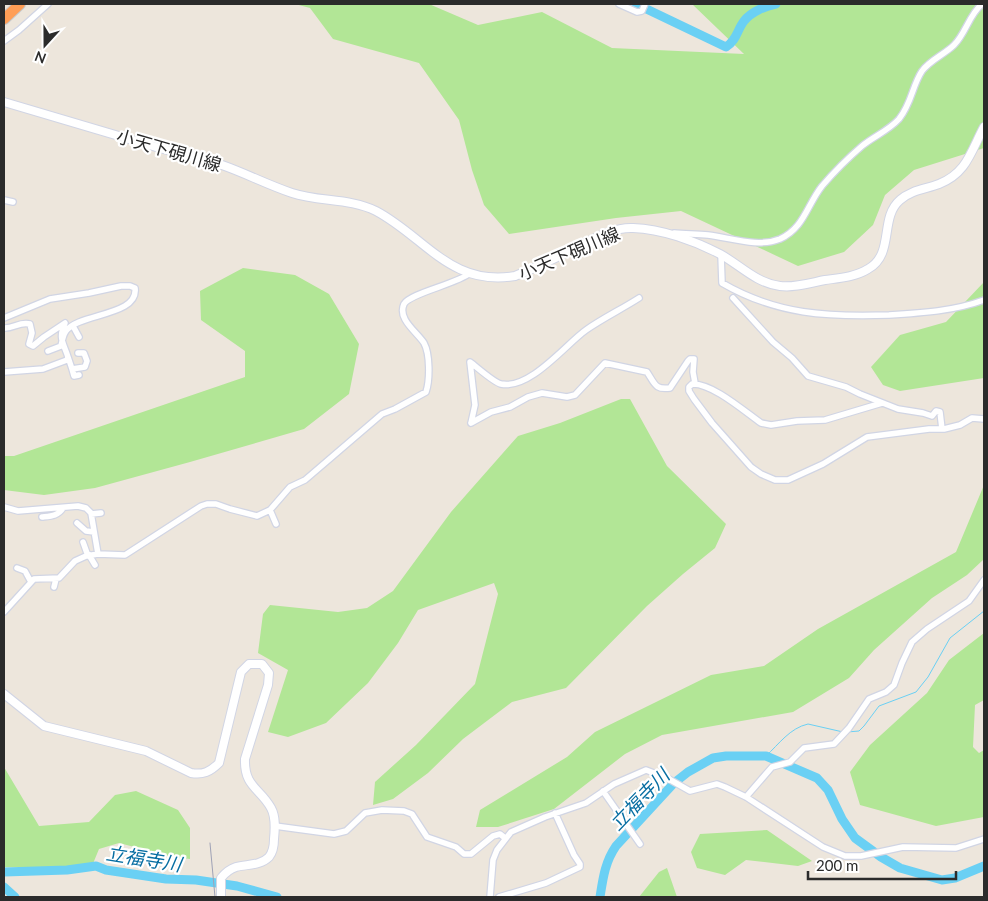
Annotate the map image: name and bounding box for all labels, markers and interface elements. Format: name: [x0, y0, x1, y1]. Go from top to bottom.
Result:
north arrow: [20, 20, 70, 70]
text: N: [32, 48, 48, 67]
street label: 小天下硯川線: [114, 125, 224, 175]
street label: 小天下硯川線: [515, 222, 623, 284]
water label: 立福寺川: [604, 762, 675, 834]
water label: 立福寺川: [105, 841, 185, 876]
scale bar: [808, 848, 956, 880]
text: 200 m: [816, 856, 858, 874]

